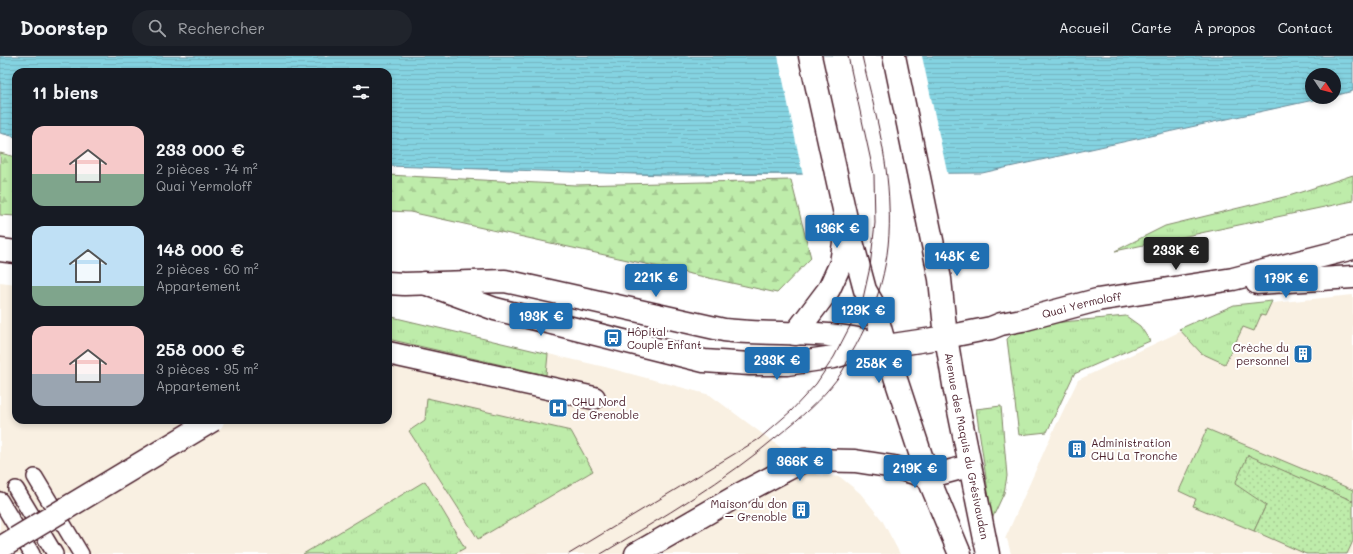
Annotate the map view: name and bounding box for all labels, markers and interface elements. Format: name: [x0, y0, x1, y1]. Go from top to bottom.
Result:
search box: [132, 10, 412, 46]
text: Doorstep: [20, 15, 108, 40]
icon: search: [146, 17, 168, 39]
text: Rechercher: [178, 18, 265, 38]
text: Accueil: [1059, 18, 1109, 37]
text: Carte: [1131, 18, 1172, 37]
text: À propos: [1194, 18, 1256, 37]
text: Contact: [1278, 18, 1333, 37]
north arrow: [1305, 68, 1341, 104]
map controls: [1305, 68, 1341, 104]
text: 11 biens: [32, 81, 98, 103]
icon: filters: [350, 81, 372, 103]
text: 233 000 €: [156, 138, 245, 160]
icon: home: [64, 142, 112, 190]
text: 2 pièces · 74 m²: [156, 160, 258, 177]
text: Quai Yermoloff: [156, 177, 252, 194]
pin: 136K €: [804, 215, 870, 249]
text: 136K €: [814, 219, 860, 236]
pin: 233K €: [1143, 237, 1209, 271]
text: 148 000 €: [156, 238, 244, 260]
text: 233K €: [1153, 241, 1199, 258]
icon: home: [64, 242, 112, 290]
pin: 148K €: [924, 243, 990, 277]
text: 148K €: [934, 247, 980, 264]
text: 2 pièces · 60 m²: [156, 260, 259, 277]
pin: 221K €: [623, 264, 689, 298]
pin: 179K €: [1253, 265, 1319, 299]
text: 221K €: [634, 268, 678, 285]
text: 179K €: [1264, 269, 1308, 286]
text: Appartement: [156, 277, 241, 294]
street label: Quai Yermoloff: [1040, 288, 1123, 321]
pin: 129K €: [830, 297, 896, 331]
text: 129K €: [841, 301, 885, 318]
pin: 193K €: [508, 303, 574, 337]
text: 193K €: [518, 307, 564, 324]
place label: Hôpital Couple Enfant: [627, 324, 702, 352]
bus stop icon: Hôpital Couple Enfant: [602, 327, 624, 349]
text: 258 000 €: [156, 338, 245, 360]
place label: Crèche du personnel: [1233, 340, 1289, 368]
icon: home: [64, 342, 112, 390]
building icon: Crèche du personnel: [1292, 343, 1314, 365]
pin: 233K €: [744, 347, 810, 381]
pin: 258K €: [846, 350, 912, 384]
text: 233K €: [754, 351, 800, 368]
street label: Avenue des Maquis du Grésivaudan: [942, 351, 993, 541]
text: 258K €: [856, 354, 902, 371]
text: 3 pièces · 95 m²: [156, 360, 259, 377]
text: Appartement: [156, 377, 241, 394]
place label: CHU Nord de Grenoble: [572, 394, 639, 422]
hospital icon: CHU Nord de Grenoble: [547, 397, 569, 419]
place label: Administration CHU La Tronche: [1091, 435, 1178, 463]
building icon: Administration CHU La Tronche: [1066, 438, 1088, 460]
pin: 366K €: [767, 448, 833, 482]
text: 366K €: [776, 452, 824, 469]
pin: 219K €: [882, 455, 948, 489]
text: 219K €: [893, 459, 937, 476]
place label: Maison du don – Grenoble: [710, 496, 787, 524]
building icon: Maison du don – Grenoble: [790, 499, 812, 521]

